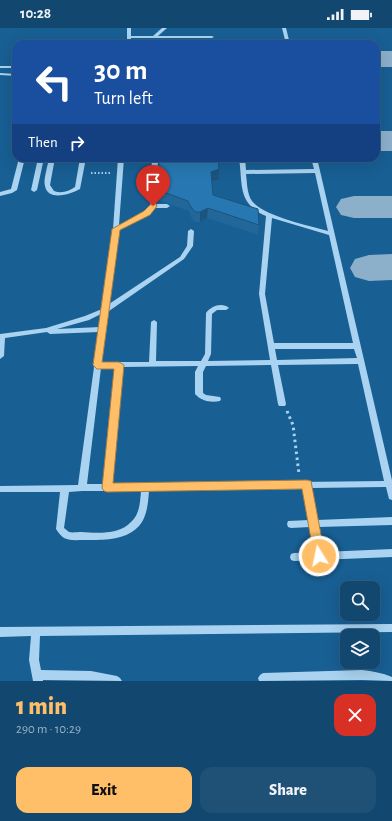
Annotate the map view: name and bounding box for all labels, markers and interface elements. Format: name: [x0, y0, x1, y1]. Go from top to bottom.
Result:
text: 10:28: [20, 6, 51, 21]
icon: left: [28, 56, 80, 108]
text: 30 m: [94, 57, 147, 85]
text: Turn left: [94, 90, 153, 108]
icon: right: [66, 132, 88, 154]
text: Then: [28, 135, 58, 150]
pin: [136, 165, 170, 206]
icon: arrive: [142, 171, 164, 193]
position arrow: [298, 535, 340, 577]
map controls: [340, 581, 380, 669]
button: search: [340, 581, 380, 621]
button: layers: [340, 629, 380, 669]
button: close: [334, 694, 376, 736]
text: 1 min: [16, 695, 67, 719]
text: 290 m · 10:29: [16, 723, 81, 736]
button: Exit: [16, 767, 192, 813]
button: Share: [200, 767, 376, 813]

